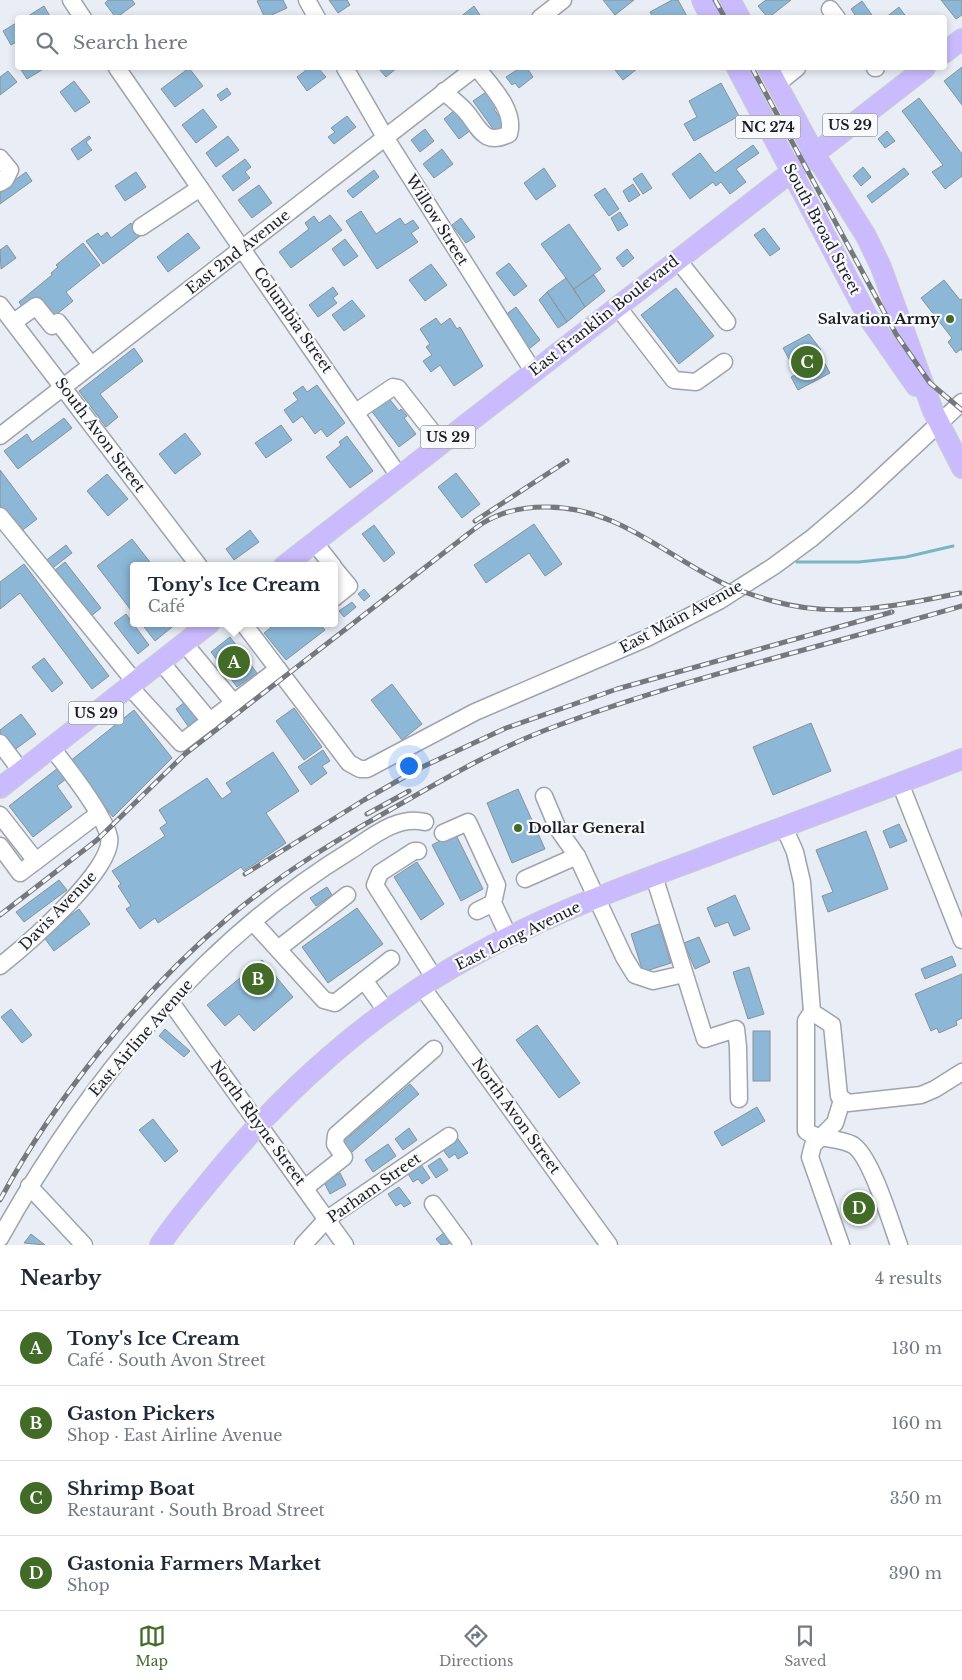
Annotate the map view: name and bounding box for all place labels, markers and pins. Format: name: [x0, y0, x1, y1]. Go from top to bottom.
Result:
place label: Salvation Army: [818, 309, 940, 328]
marker: Salvation Army: [944, 313, 956, 325]
pin: C: [791, 343, 823, 381]
pin: A: [218, 643, 250, 681]
place label: Dollar General: [528, 818, 646, 837]
marker: Dollar General: [512, 822, 524, 834]
pin: B: [242, 960, 274, 998]
pin: D: [843, 1189, 875, 1227]

